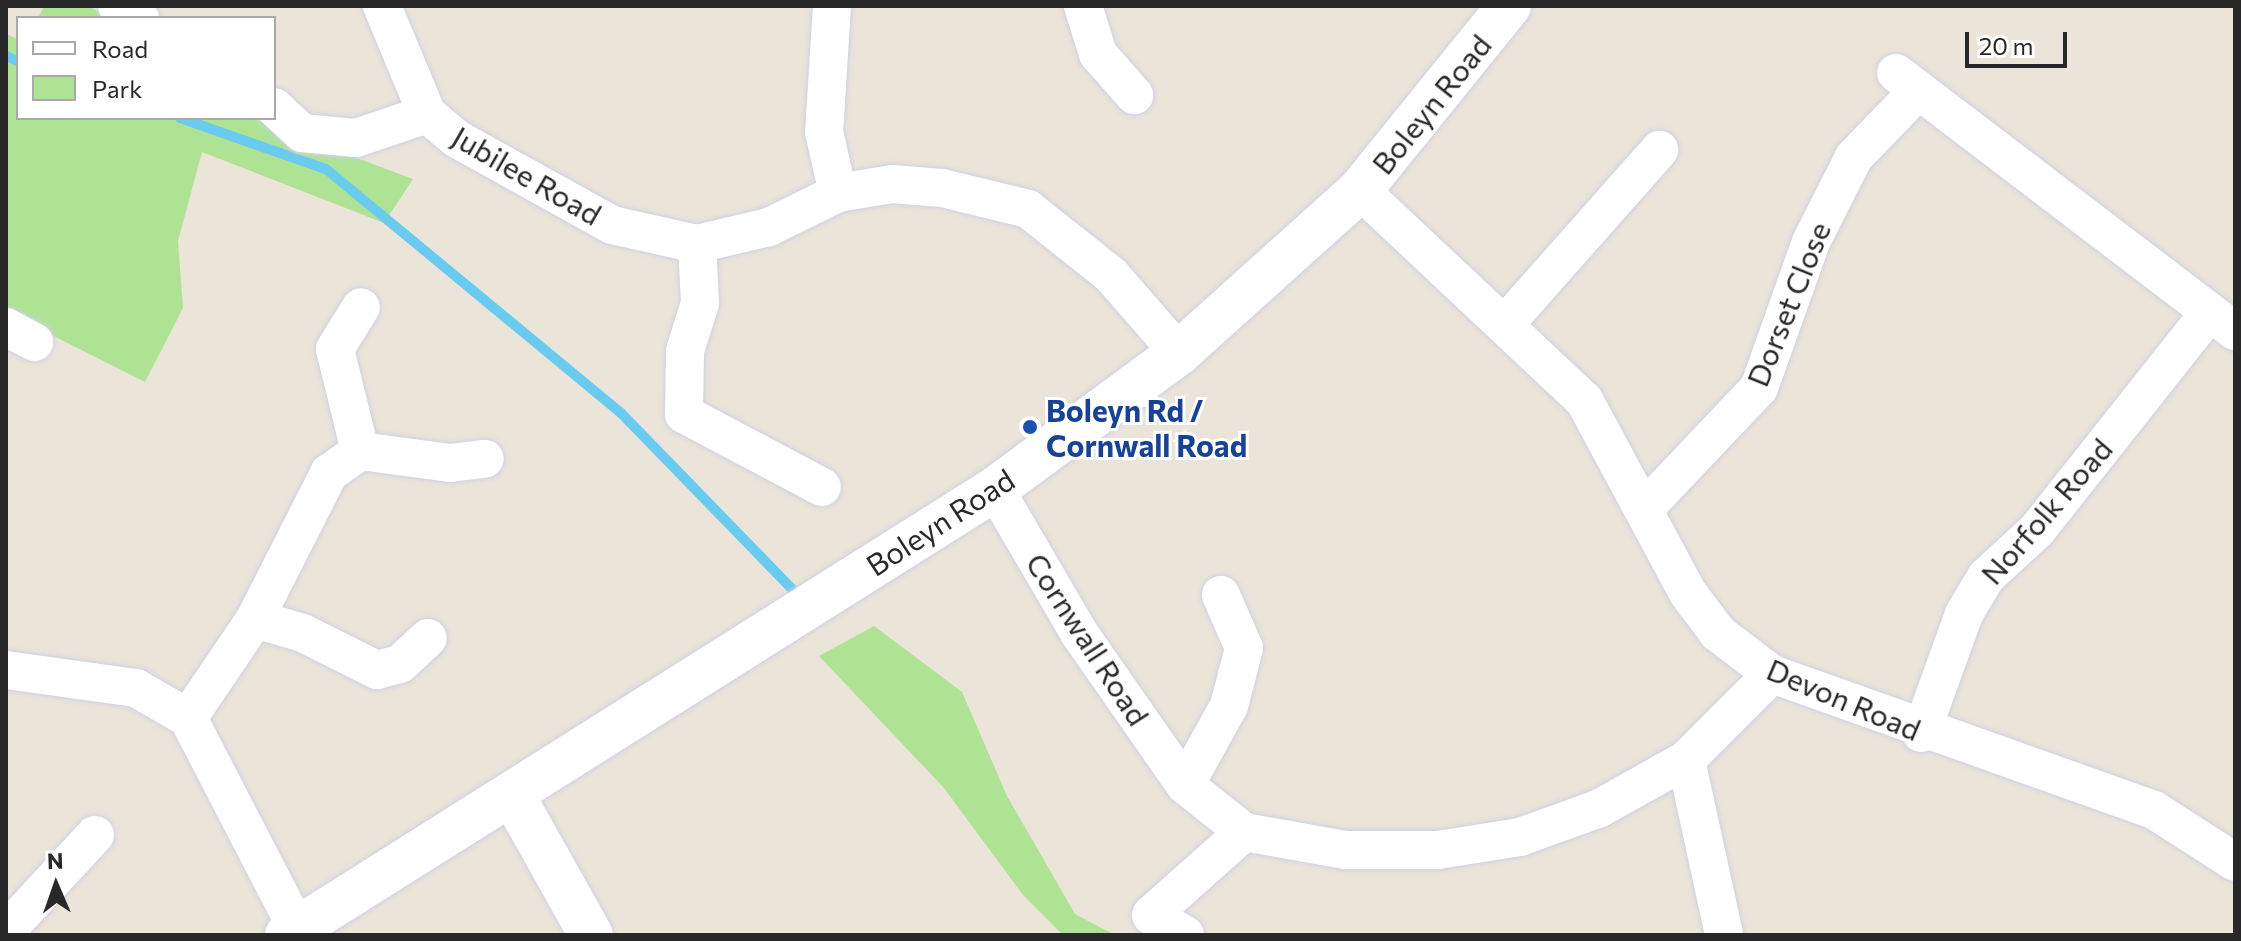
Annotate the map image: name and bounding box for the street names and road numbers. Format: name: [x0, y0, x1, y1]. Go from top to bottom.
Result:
street label: Boleyn Road: [1364, 27, 1498, 181]
street label: Jubilee Road: [446, 118, 608, 232]
street label: Dorset Close: [1739, 217, 1837, 391]
street label: Norfolk Road: [1973, 431, 2119, 591]
street label: Boleyn Road: [859, 461, 1021, 583]
street label: Cornwall Road: [1019, 546, 1157, 732]
street label: Devon Road: [1762, 651, 1926, 747]

